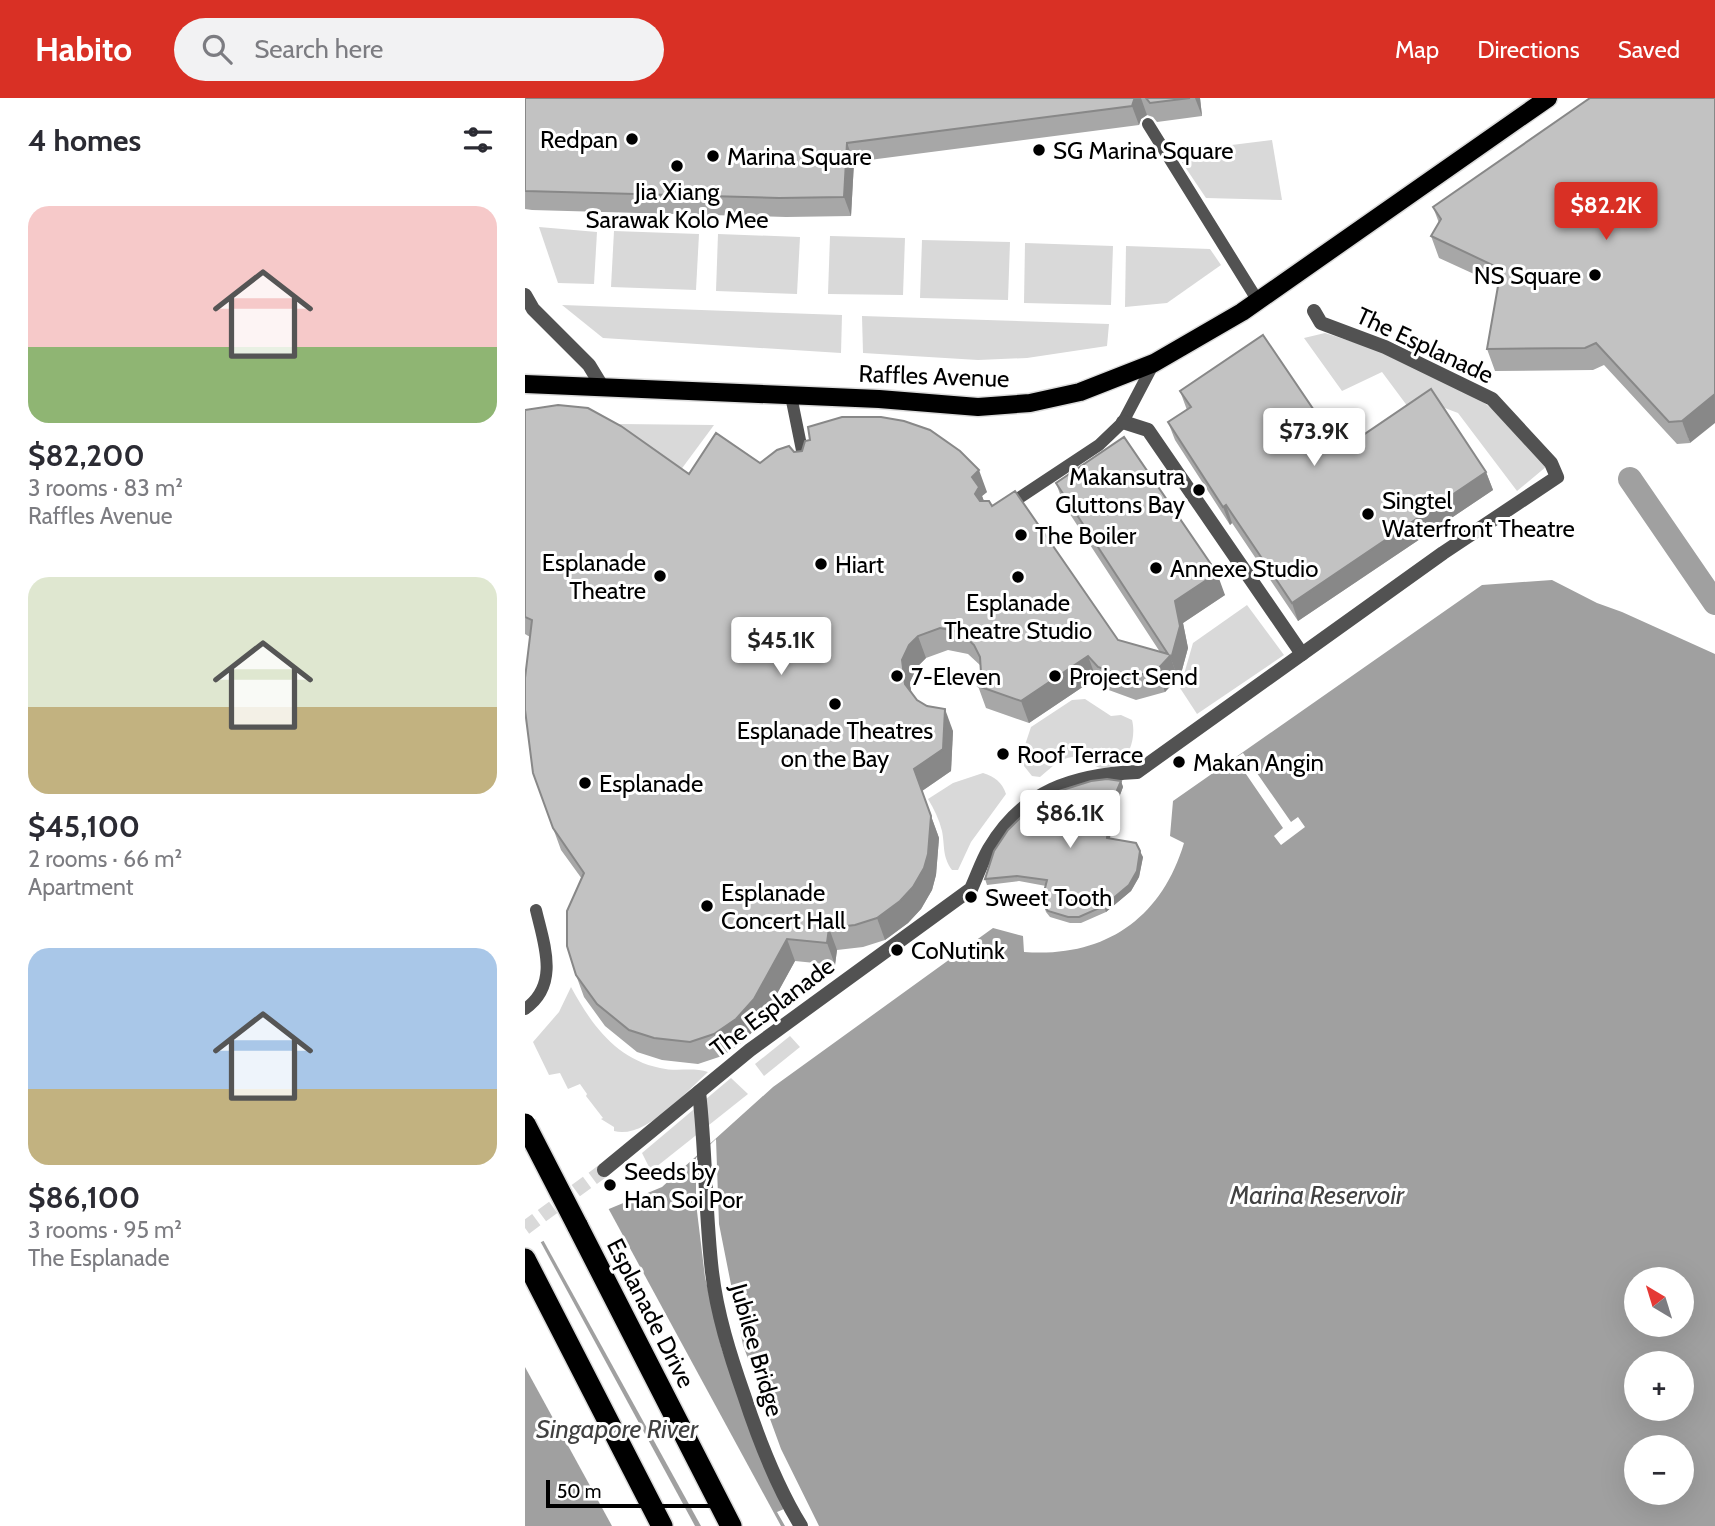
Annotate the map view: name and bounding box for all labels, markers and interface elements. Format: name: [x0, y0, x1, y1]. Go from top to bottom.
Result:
search box: [174, 18, 664, 81]
text: Habito: [35, 29, 132, 69]
icon: search: [198, 30, 236, 68]
text: Search here: [254, 33, 383, 65]
text: Map: [1395, 35, 1439, 64]
text: Directions: [1477, 35, 1580, 64]
text: Saved: [1618, 35, 1680, 64]
icon: filters: [459, 121, 497, 159]
text: 4 homes: [28, 122, 141, 159]
place label: Redpan: [540, 125, 618, 154]
marker: Redpan: [624, 131, 640, 147]
place label: SG Marina Square: [1053, 136, 1233, 165]
place label: Marina Square: [727, 142, 872, 171]
marker: SG Marina Square: [1031, 142, 1047, 158]
marker: Marina Square: [705, 148, 721, 164]
marker: Jia Xiang Sarawak Kolo Mee: [669, 158, 685, 174]
place label: Jia Xiang Sarawak Kolo Mee: [585, 177, 769, 234]
pin: $82.2K: [1549, 183, 1663, 242]
text: $82.2K: [1570, 191, 1642, 219]
icon: home: [200, 251, 326, 377]
place label: NS Square: [1474, 261, 1581, 290]
marker: NS Square: [1587, 267, 1603, 283]
street label: The Esplanade: [1352, 301, 1498, 389]
street label: Raffles Avenue: [858, 359, 1010, 393]
pin: $73.9K: [1257, 408, 1371, 468]
text: $73.9K: [1279, 417, 1349, 445]
text: $82,200: [28, 437, 145, 474]
place label: Makansutra Gluttons Bay: [1055, 462, 1185, 519]
text: 3 rooms · 83 m²: [28, 474, 183, 502]
marker: Makansutra Gluttons Bay: [1191, 482, 1207, 498]
place label: Singtel Waterfront Theatre: [1382, 486, 1575, 543]
text: Raffles Avenue: [28, 502, 173, 530]
marker: Singtel Waterfront Theatre: [1360, 506, 1376, 522]
place label: The Boiler: [1035, 521, 1137, 550]
marker: The Boiler: [1013, 527, 1029, 543]
place label: Esplanade Theatre: [542, 548, 646, 605]
place label: Hiart: [835, 550, 884, 579]
place label: Annexe Studio: [1170, 554, 1318, 583]
marker: Hiart: [813, 556, 829, 572]
marker: Annexe Studio: [1148, 560, 1164, 576]
marker: Esplanade Theatre: [652, 568, 668, 584]
marker: Esplanade Theatre Studio: [1010, 569, 1026, 585]
place label: Esplanade Theatre Studio: [944, 588, 1092, 645]
pin: $45.1K: [724, 618, 838, 677]
icon: home: [200, 622, 326, 748]
text: $45.1K: [747, 626, 815, 654]
place label: 7-Eleven: [911, 662, 1001, 691]
place label: Project Send: [1069, 662, 1198, 691]
marker: 7-Eleven: [889, 668, 905, 684]
marker: Project Send: [1047, 668, 1063, 684]
marker: Esplanade Theatres on the Bay: [827, 696, 843, 712]
place label: Esplanade Theatres on the Bay: [737, 716, 933, 773]
place label: Roof Terrace: [1017, 740, 1143, 769]
marker: Roof Terrace: [995, 746, 1011, 762]
place label: Makan Angin: [1193, 748, 1324, 777]
marker: Makan Angin: [1171, 754, 1187, 770]
place label: Esplanade: [599, 769, 703, 798]
marker: Esplanade: [577, 775, 593, 791]
pin: $86.1K: [1013, 790, 1127, 850]
text: $86.1K: [1036, 799, 1104, 827]
text: $45,100: [28, 808, 140, 845]
text: 2 rooms · 66 m²: [28, 845, 182, 873]
text: Apartment: [28, 873, 133, 901]
place label: Esplanade Concert Hall: [721, 878, 846, 935]
place label: Sweet Tooth: [985, 883, 1112, 912]
marker: Sweet Tooth: [963, 889, 979, 905]
marker: Esplanade Concert Hall: [699, 898, 715, 914]
place label: CoNutink: [911, 936, 1005, 965]
marker: CoNutink: [889, 942, 905, 958]
street label: The Esplanade: [704, 951, 840, 1063]
icon: home: [200, 993, 326, 1119]
place label: Seeds by Han Soi Por: [624, 1157, 743, 1214]
marker: Seeds by Han Soi Por: [602, 1177, 618, 1193]
text: $86,100: [28, 1179, 140, 1216]
water label: Marina Reservoir: [1229, 1179, 1405, 1211]
text: 3 rooms · 95 m²: [28, 1216, 182, 1244]
street label: Esplanade Drive: [601, 1234, 701, 1392]
text: The Esplanade: [28, 1244, 169, 1272]
north arrow: [1624, 1267, 1694, 1337]
map controls: [1624, 1267, 1694, 1505]
street label: Jubilee Bridge: [724, 1279, 790, 1420]
button: +: [1624, 1351, 1694, 1421]
water label: Singapore River: [536, 1413, 699, 1445]
button: −: [1624, 1435, 1694, 1505]
scale bar: [546, 1477, 716, 1509]
text: 50 m: [557, 1480, 601, 1503]

